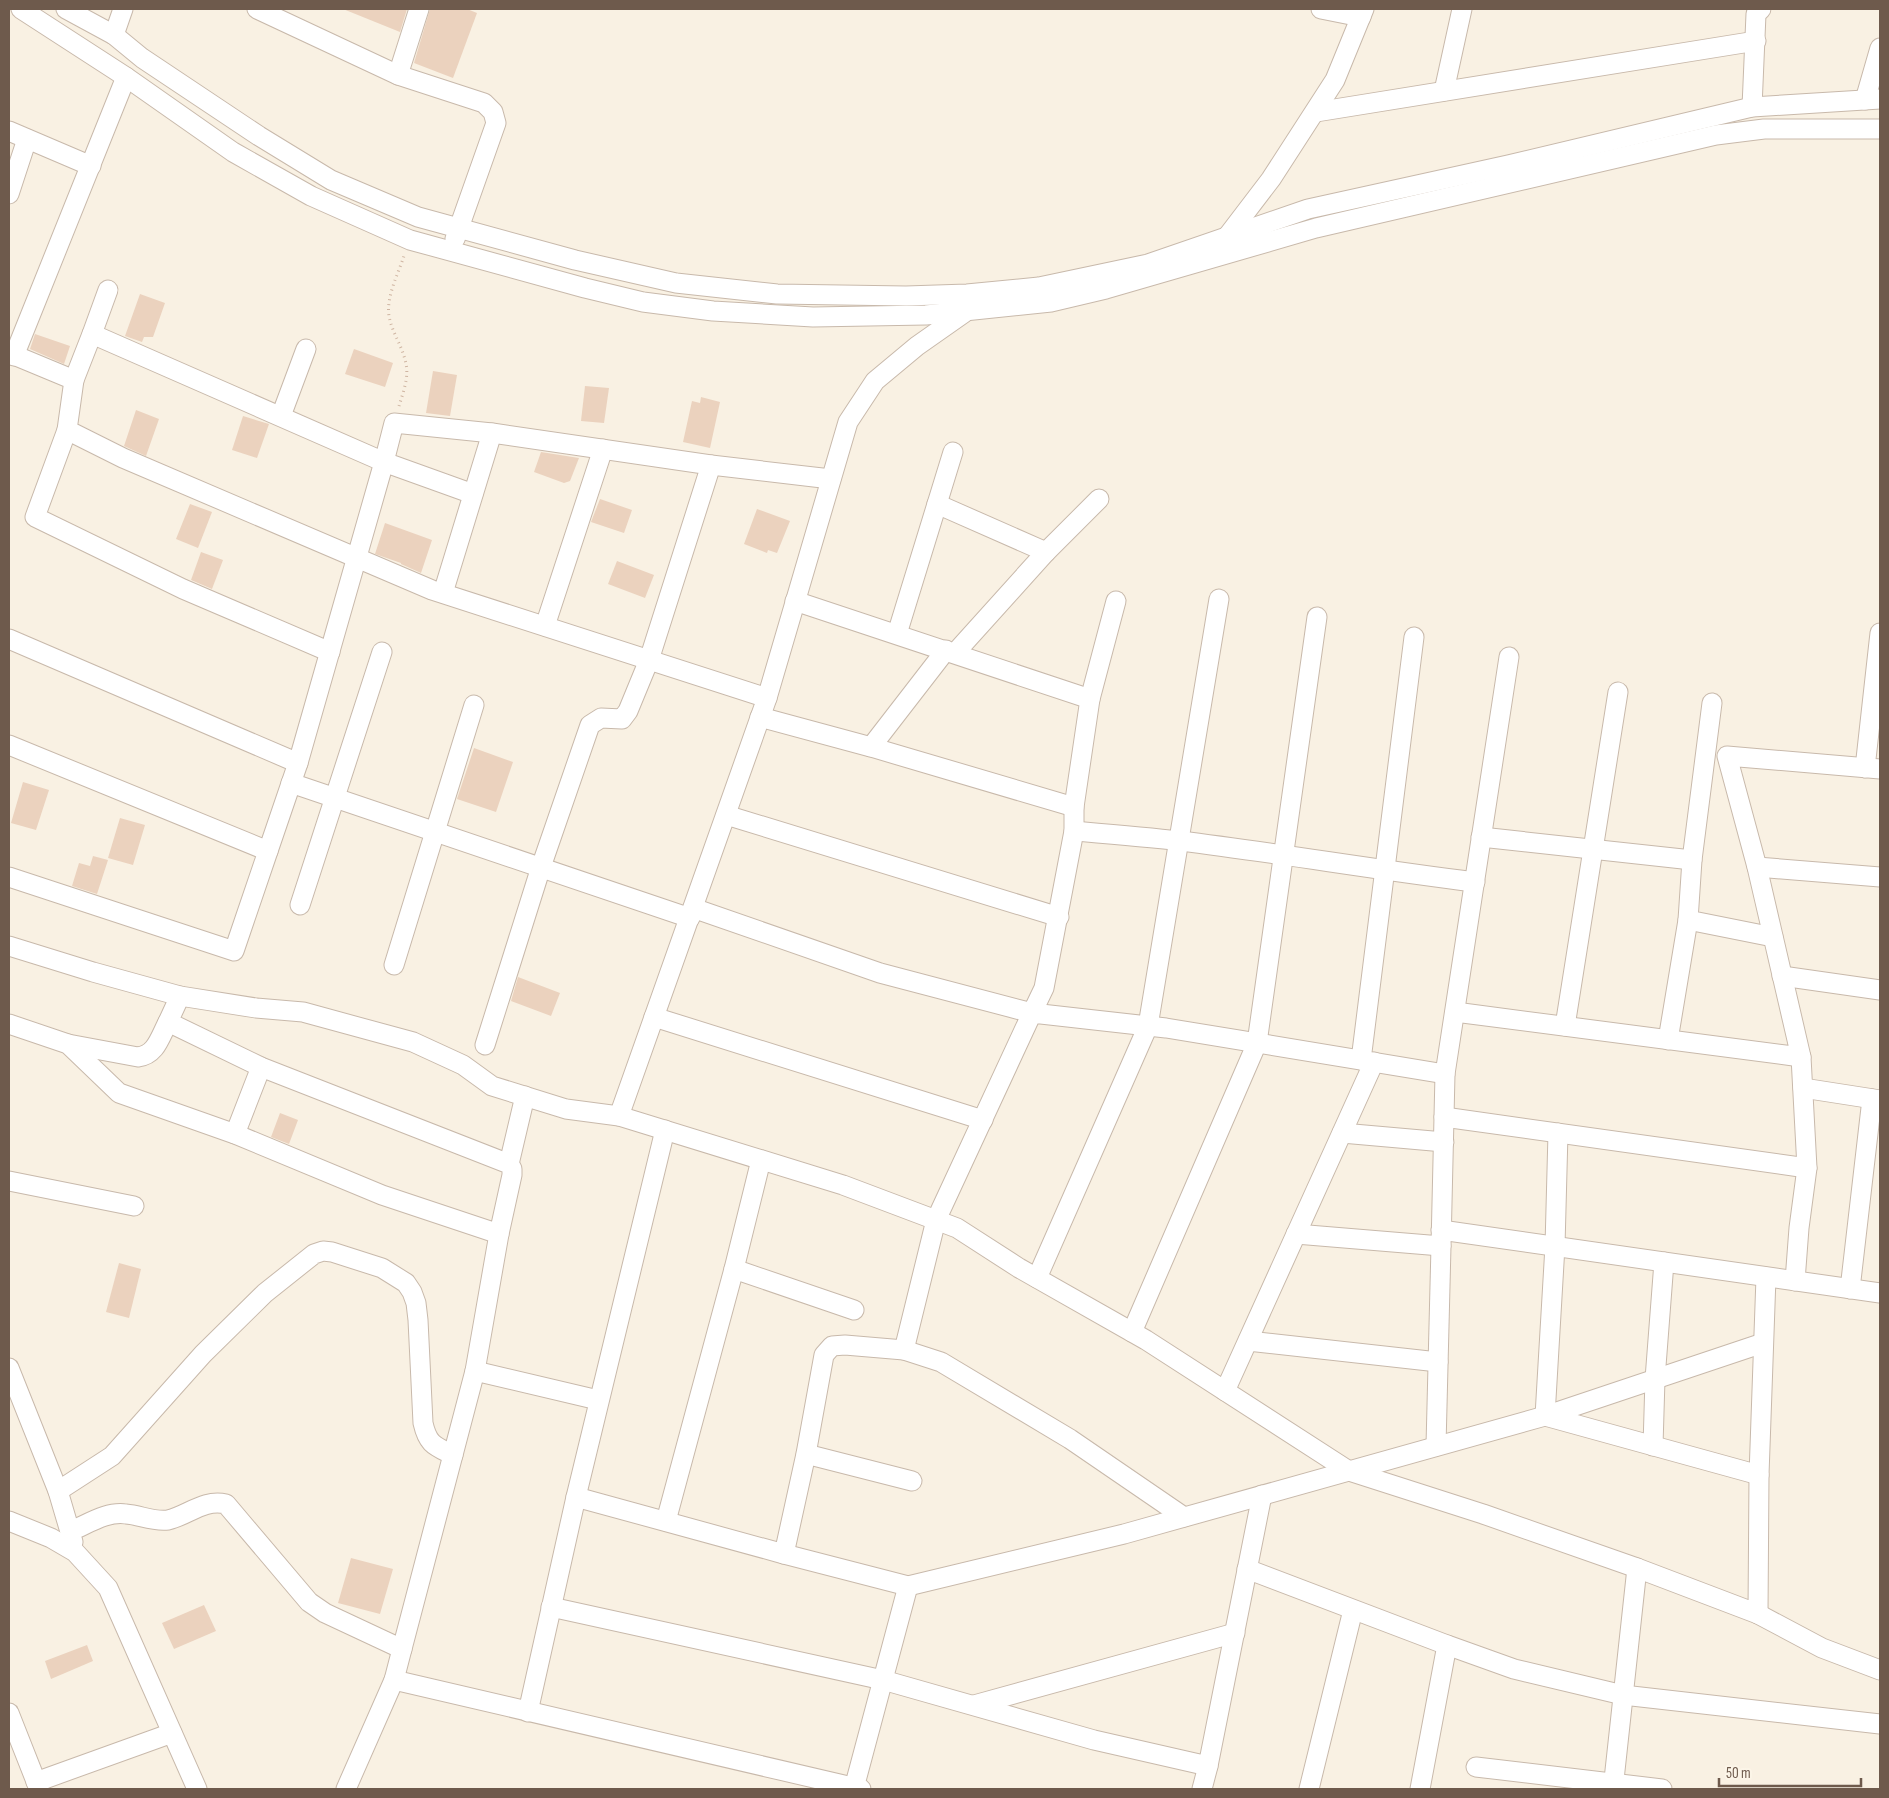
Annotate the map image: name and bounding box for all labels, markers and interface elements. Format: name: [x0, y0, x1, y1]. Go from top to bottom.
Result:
scale bar: [1719, 1756, 1862, 1788]
text: 50 m: [1726, 1764, 1751, 1783]

